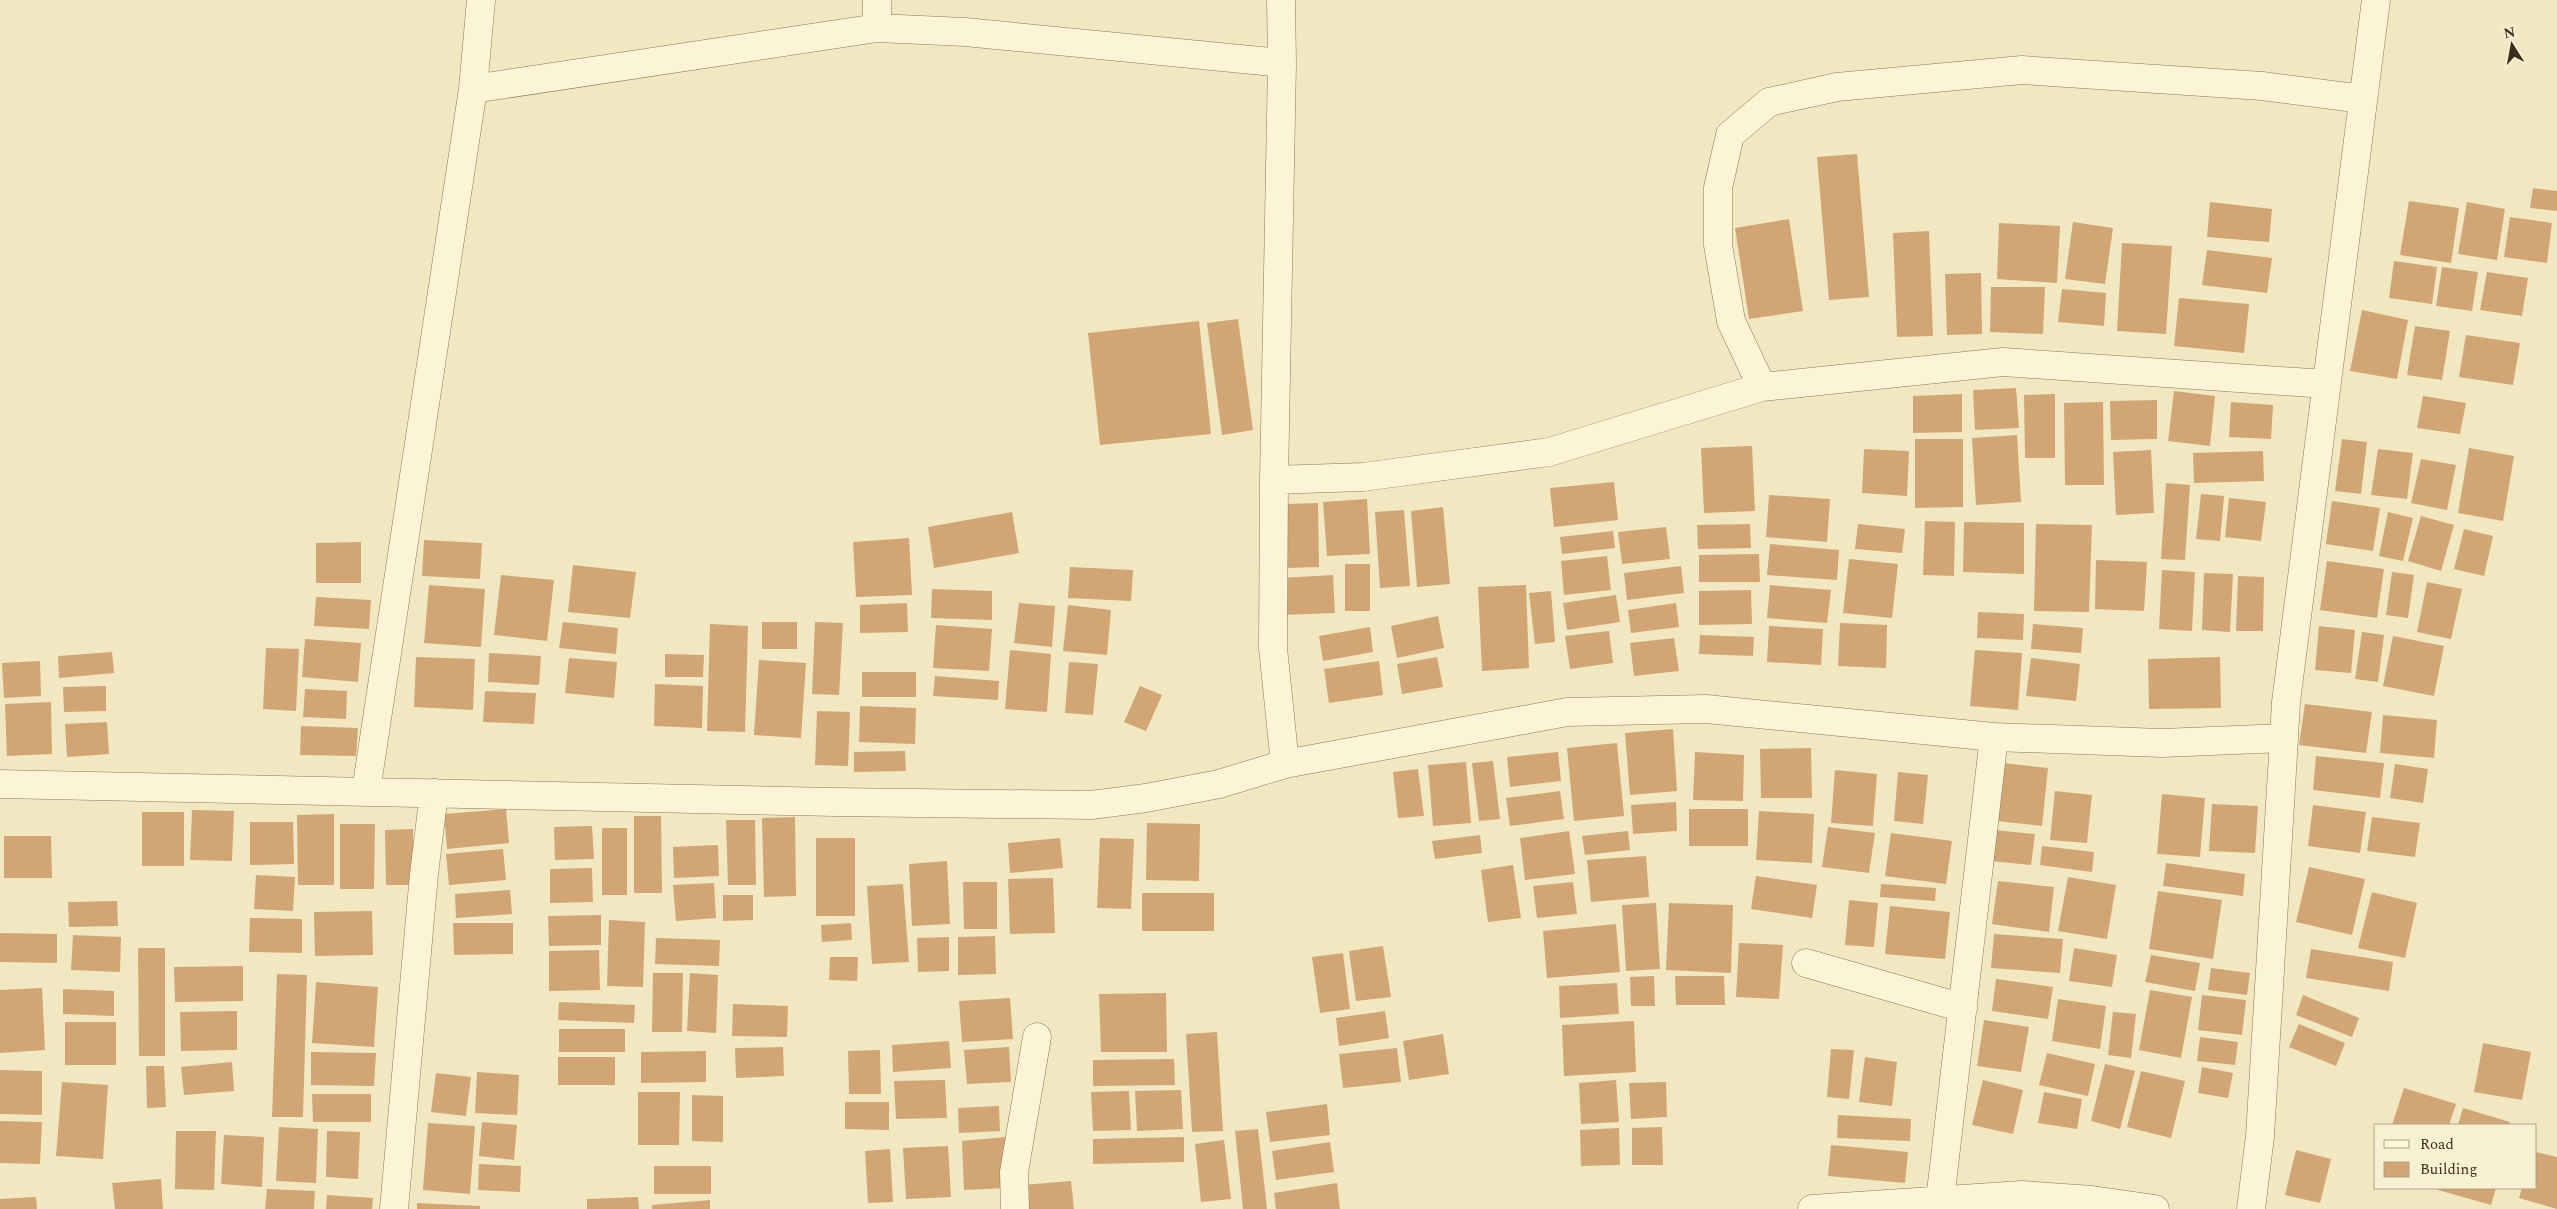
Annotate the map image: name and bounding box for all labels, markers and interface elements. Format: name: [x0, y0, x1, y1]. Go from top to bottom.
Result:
north arrow: [2487, 20, 2537, 70]
text: N: [2502, 21, 2517, 44]
legend: [2374, 1124, 2537, 1189]
text: Road: [2420, 1133, 2454, 1156]
text: Building: [2420, 1158, 2477, 1181]

